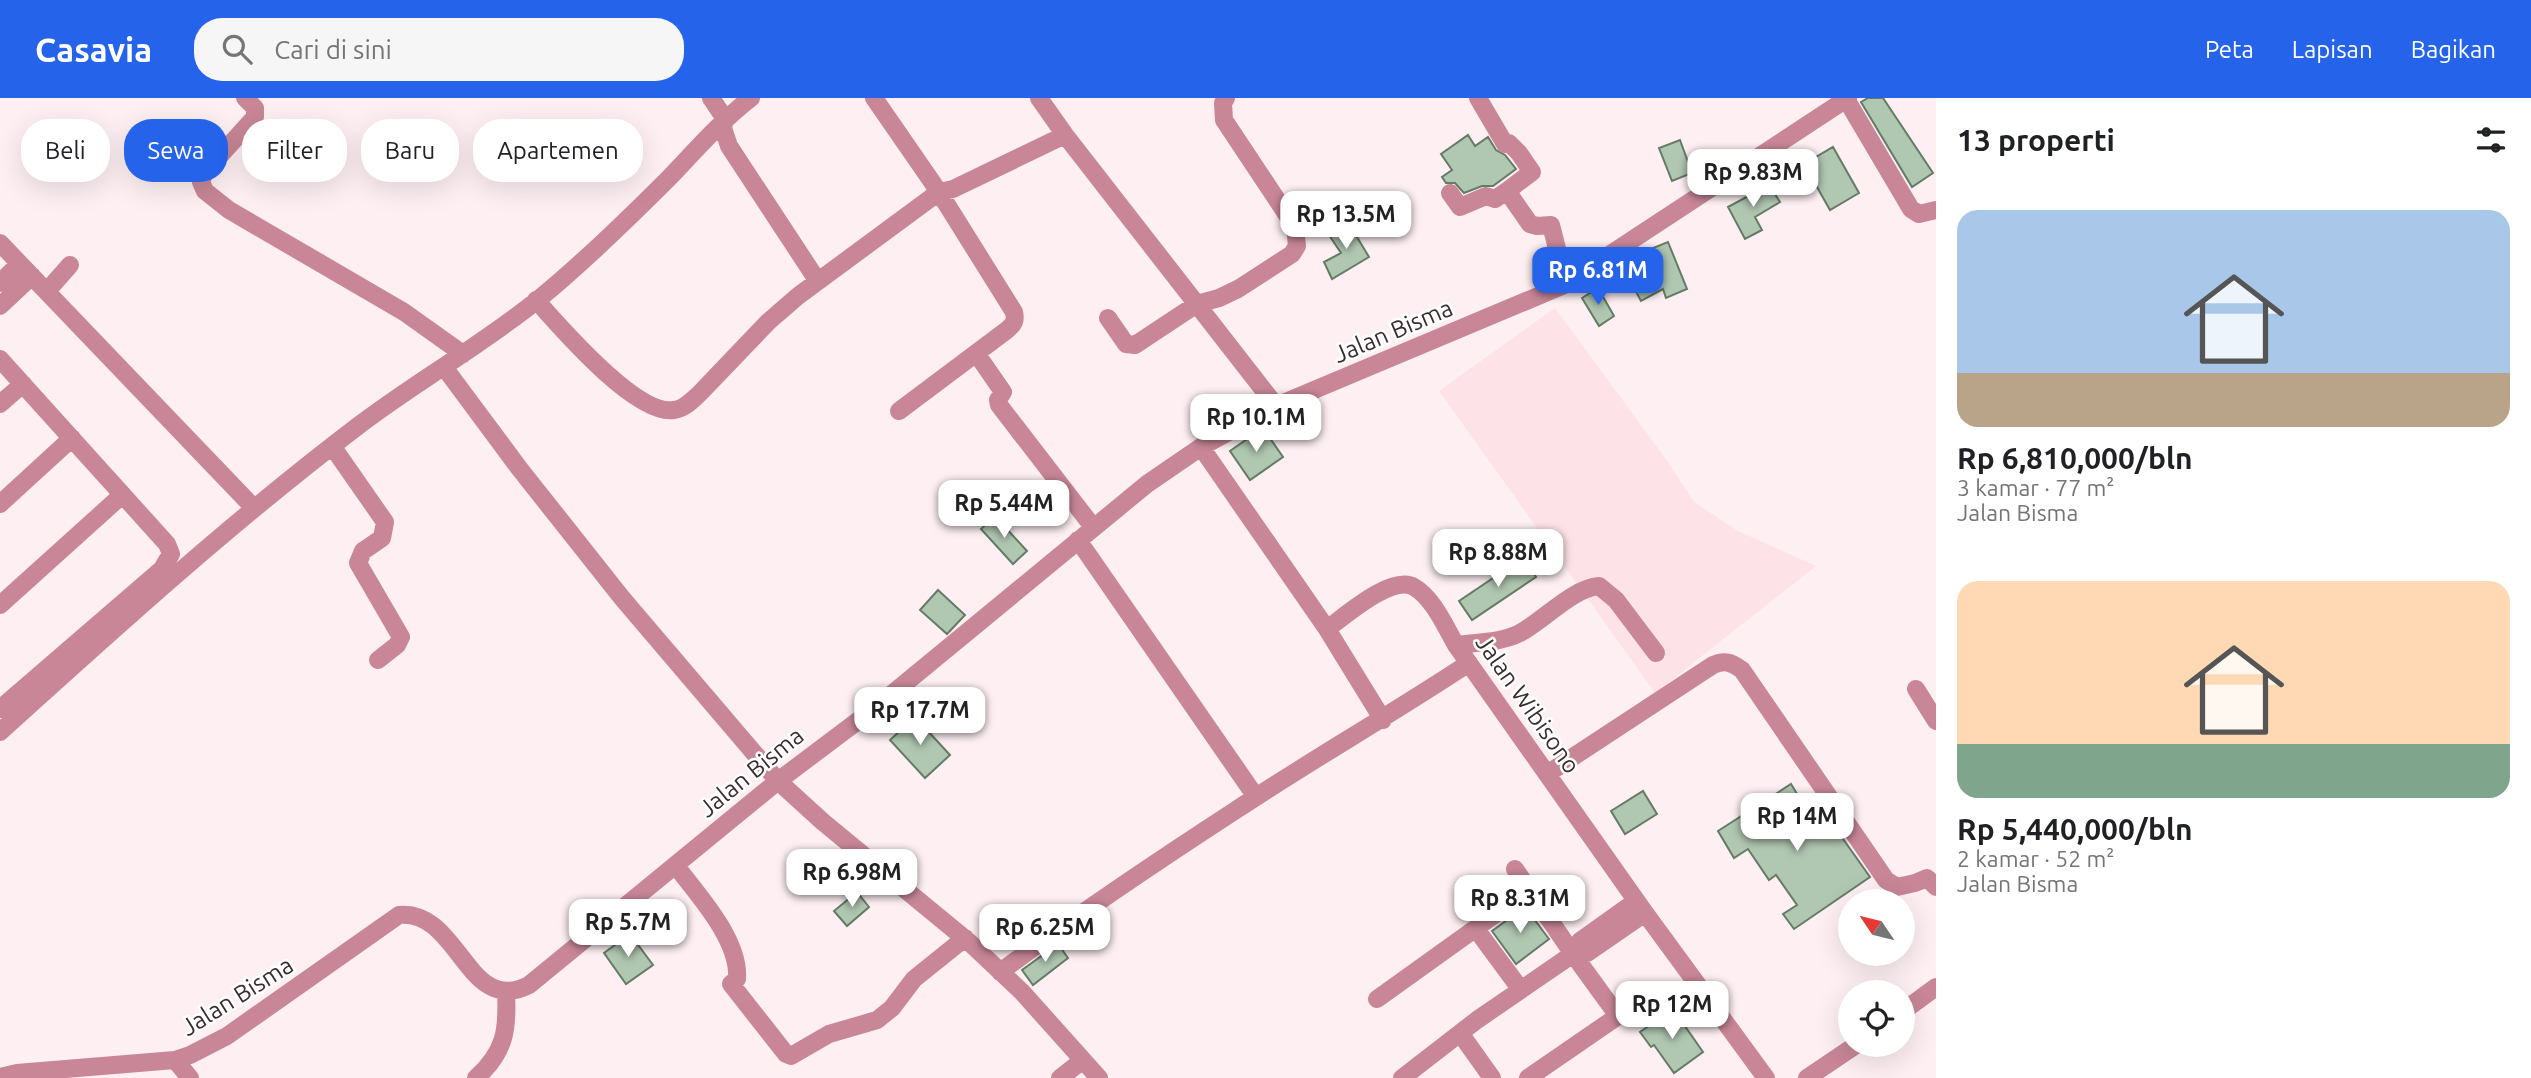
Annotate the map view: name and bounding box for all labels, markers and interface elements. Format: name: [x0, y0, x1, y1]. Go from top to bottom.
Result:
search box: [194, 18, 684, 81]
icon: search: [218, 30, 256, 68]
text: Casavia: [35, 31, 152, 68]
text: Cari di sini: [274, 35, 392, 64]
text: Peta: [2205, 36, 2254, 63]
text: Lapisan: [2292, 36, 2373, 63]
text: Bagikan: [2411, 36, 2496, 63]
chip: Beli: [21, 119, 110, 182]
chip: Sewa: [124, 119, 228, 182]
chip: Filter: [242, 119, 347, 182]
chip: Baru: [361, 119, 459, 182]
chip: Apartemen: [473, 119, 643, 182]
icon: filters: [2472, 121, 2510, 159]
text: 13 properti: [1957, 123, 2115, 157]
pin: Rp 9.83M: [1681, 150, 1825, 209]
text: Rp 9.83M: [1703, 159, 1803, 184]
pin: Rp 13.5M: [1274, 192, 1418, 251]
text: Rp 13.5M: [1296, 201, 1396, 226]
pin: Rp 6.81M: [1526, 248, 1670, 307]
icon: home: [2171, 256, 2297, 382]
text: Rp 6.81M: [1548, 257, 1648, 282]
street label: Jalan Bisma: [1329, 294, 1457, 368]
pin: Rp 10.1M: [1184, 394, 1328, 454]
text: Rp 10.1M: [1206, 404, 1306, 429]
text: Rp 6,810,000/bln: [1957, 441, 2193, 475]
text: 3 kamar · 77 m²: [1957, 475, 2115, 500]
pin: Rp 5.44M: [932, 480, 1076, 540]
text: Rp 5.44M: [954, 490, 1054, 515]
text: Jalan Bisma: [1957, 500, 2078, 525]
pin: Rp 8.88M: [1426, 530, 1570, 589]
text: Rp 8.88M: [1448, 539, 1548, 564]
icon: home: [2171, 627, 2297, 753]
street label: Jalan Wibisono: [1470, 630, 1586, 778]
pin: Rp 17.7M: [848, 688, 992, 747]
text: Rp 17.7M: [870, 697, 970, 722]
street label: Jalan Bisma: [693, 722, 809, 822]
pin: Rp 14M: [1740, 794, 1854, 853]
text: Rp 14M: [1757, 803, 1837, 828]
text: Rp 5,440,000/bln: [1957, 812, 2193, 846]
text: 2 kamar · 52 m²: [1957, 846, 2115, 871]
pin: Rp 6.98M: [780, 850, 924, 909]
text: Rp 6.98M: [802, 859, 902, 884]
text: Jalan Bisma: [1957, 871, 2078, 896]
pin: Rp 8.31M: [1448, 876, 1592, 935]
text: Rp 8.31M: [1470, 885, 1570, 910]
north arrow: [1838, 889, 1914, 966]
map controls: [1838, 889, 1915, 1057]
pin: Rp 5.7M: [563, 900, 693, 959]
pin: Rp 6.25M: [973, 904, 1117, 964]
text: Rp 5.7M: [585, 909, 671, 934]
text: Rp 6.25M: [995, 914, 1095, 939]
street label: Jalan Bisma: [176, 951, 298, 1041]
button: locate: [1838, 980, 1915, 1057]
pin: Rp 12M: [1615, 982, 1729, 1041]
text: Rp 12M: [1632, 991, 1712, 1016]

